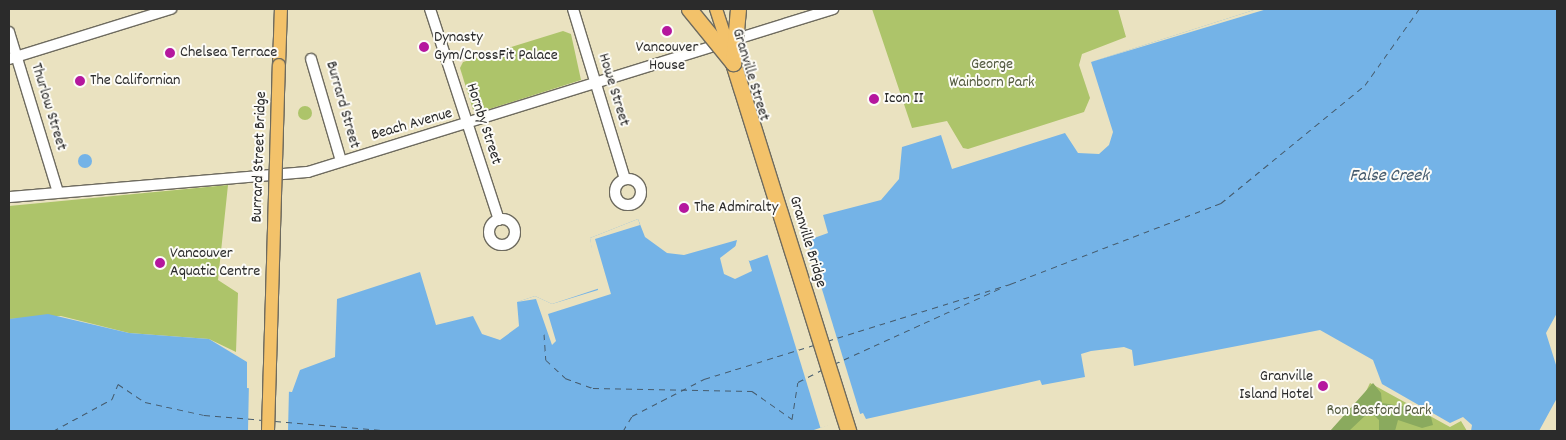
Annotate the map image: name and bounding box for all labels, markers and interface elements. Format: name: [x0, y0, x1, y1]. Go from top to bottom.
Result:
marker: Vancouver House: [661, 25, 673, 37]
street label: Granville Street: [727, 26, 773, 124]
place label: Dynasty Gym/CrossFit Palace: [434, 28, 558, 66]
place label: Vancouver House: [636, 38, 698, 76]
marker: Dynasty Gym/CrossFit Palace: [418, 41, 430, 53]
place label: Chelsea Terrace: [180, 43, 277, 63]
marker: Chelsea Terrace: [164, 47, 176, 59]
street label: Howe Street: [593, 51, 633, 129]
park label: George Wainborn Park: [949, 55, 1035, 93]
street label: Burrard Street: [320, 59, 364, 151]
street label: Thurlow Street: [26, 61, 70, 153]
place label: The Californian: [90, 71, 180, 91]
marker: The Californian: [74, 75, 86, 87]
street label: Hornby Street: [461, 81, 505, 167]
place label: Icon II: [884, 89, 923, 109]
street label: Burrard Street Bridge: [248, 91, 272, 223]
marker: Icon II: [868, 93, 880, 105]
street label: Beach Avenue: [369, 104, 455, 146]
water label: False Creek: [1349, 166, 1429, 188]
street label: Granville Bridge: [784, 194, 830, 290]
place label: The Admiralty: [694, 198, 778, 218]
marker: The Admiralty: [678, 202, 690, 214]
place label: Vancouver Aquatic Centre: [170, 244, 260, 282]
marker: Vancouver Aquatic Centre: [154, 257, 166, 269]
place label: Granville Island Hotel: [1239, 367, 1313, 405]
marker: Granville Island Hotel: [1317, 380, 1329, 392]
park label: Ron Basford Park: [1327, 401, 1431, 421]

